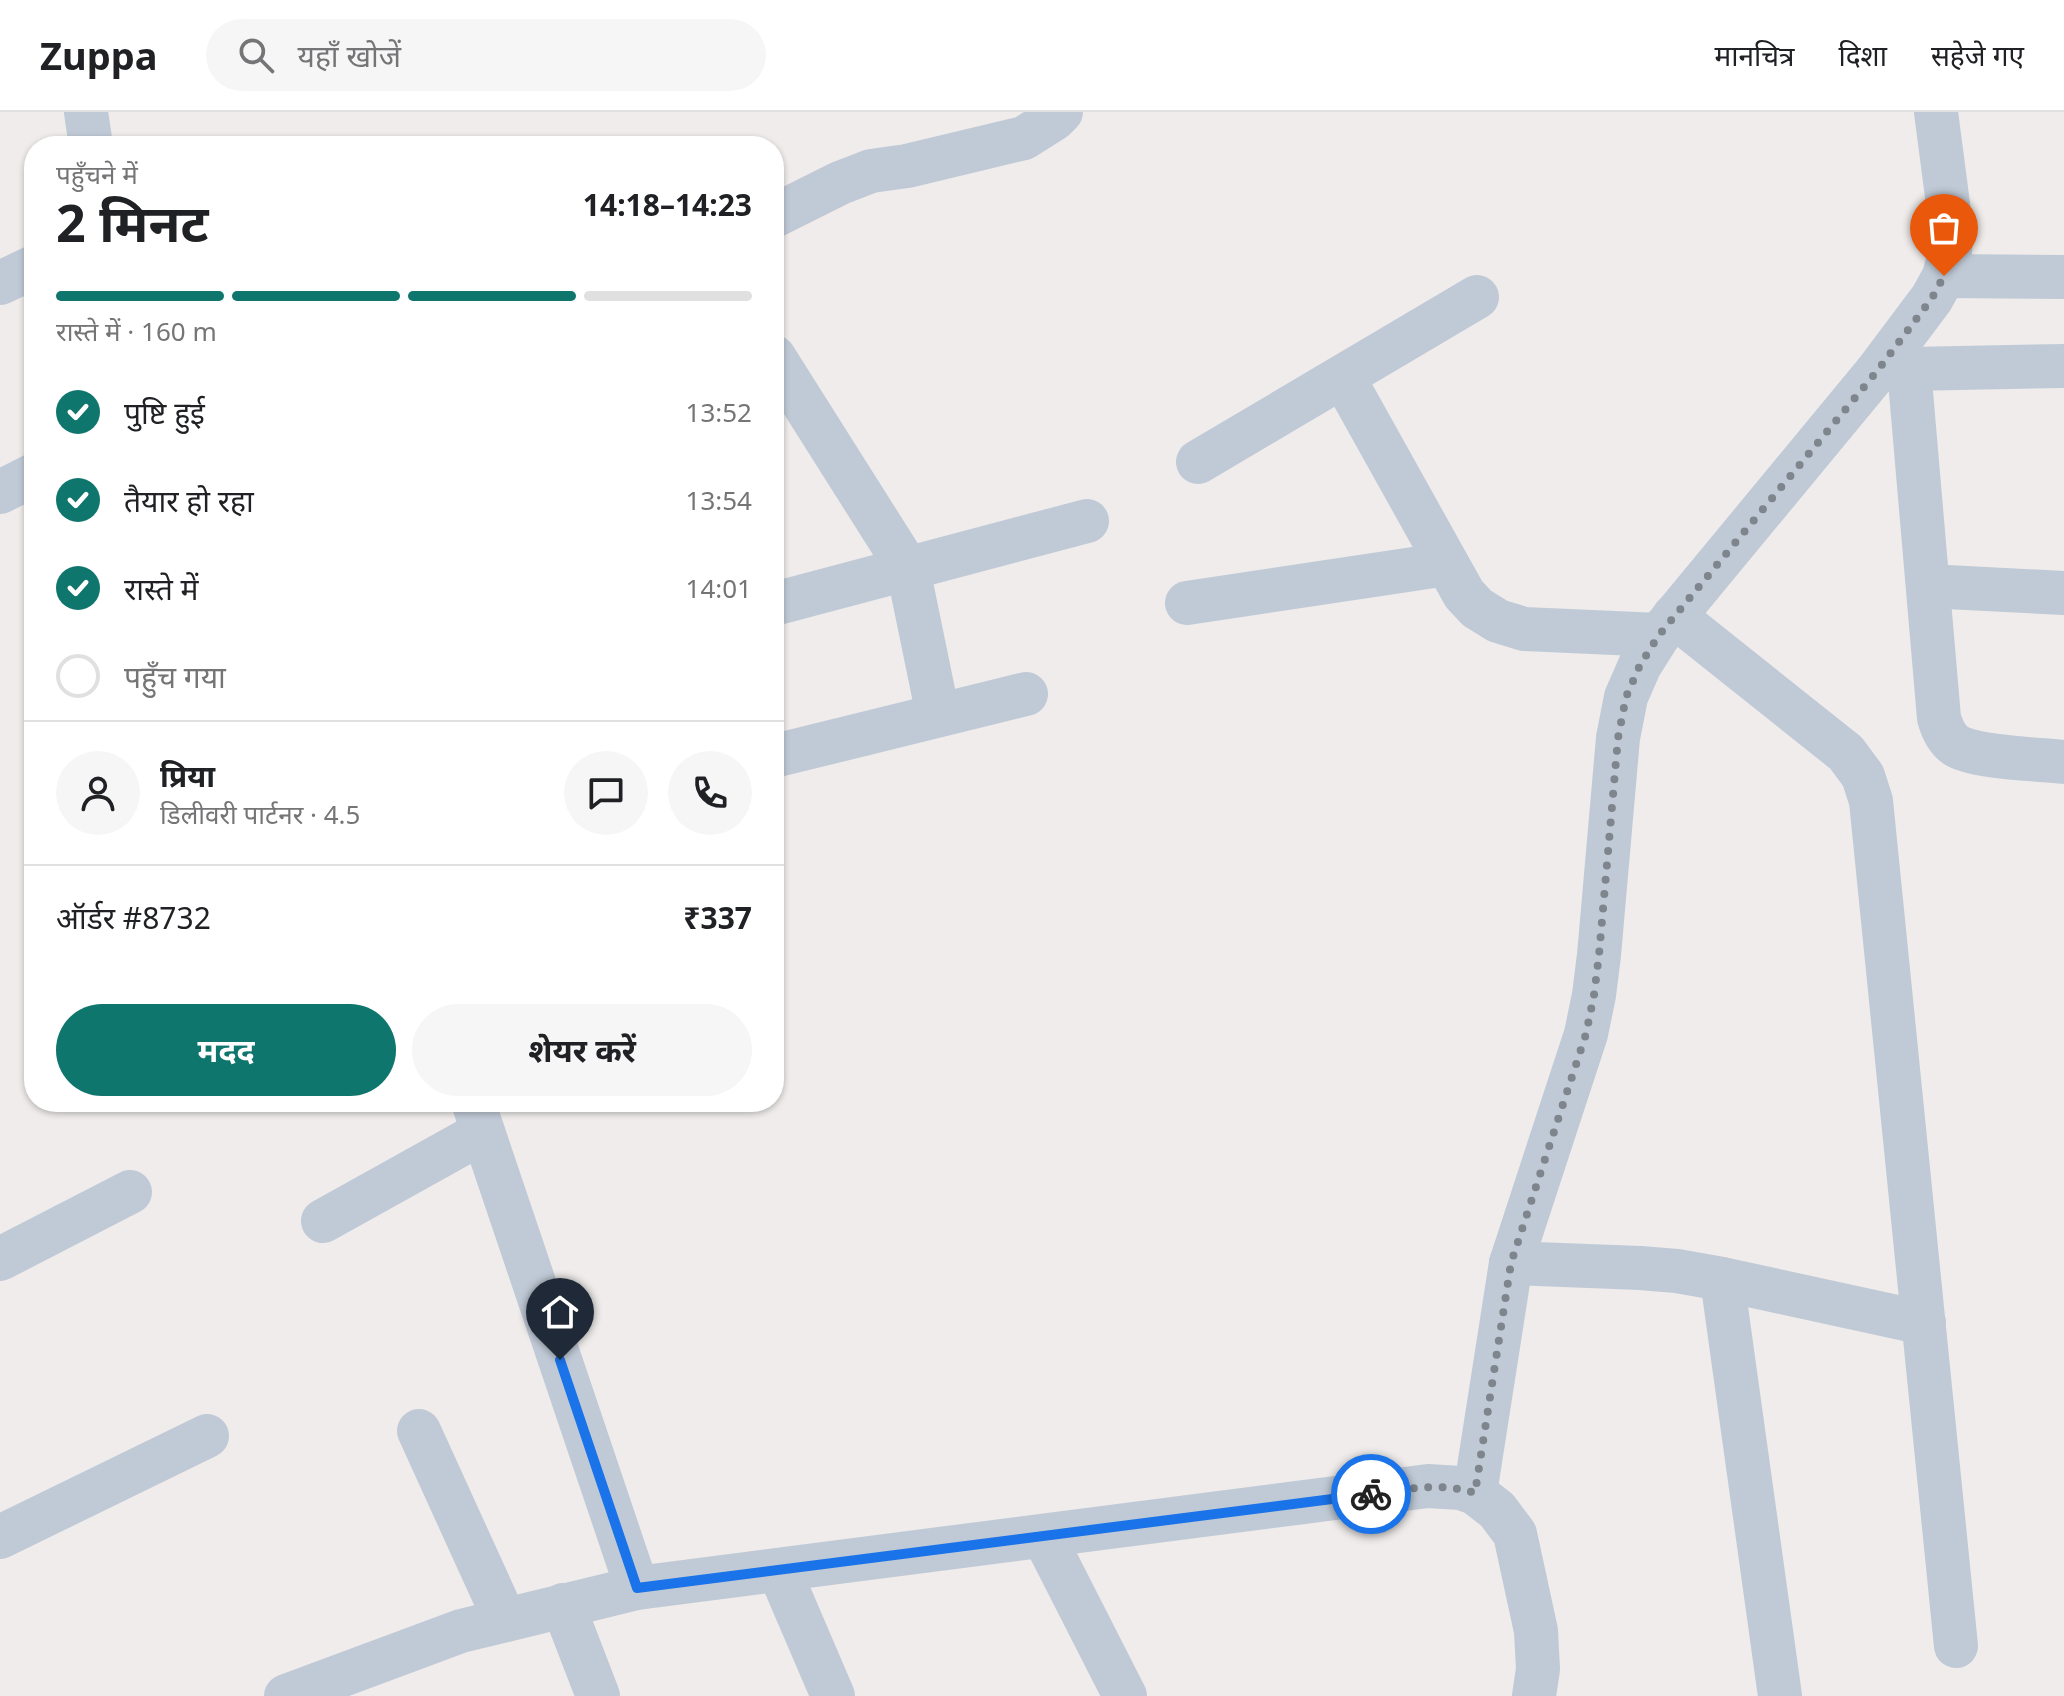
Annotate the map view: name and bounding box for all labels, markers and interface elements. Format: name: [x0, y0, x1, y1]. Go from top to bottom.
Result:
search box: [206, 19, 766, 91]
text: Zuppa: [40, 29, 158, 81]
icon: search: [234, 33, 278, 77]
text: यहाँ खोजें: [298, 35, 401, 76]
text: मानचित्र: [1714, 36, 1794, 74]
text: दिशा: [1838, 36, 1887, 74]
text: सहेजे गए: [1931, 36, 2024, 74]
text: पहुँचने में: [56, 156, 138, 192]
text: 14:18–14:23: [583, 184, 752, 225]
text: 2 मिनट: [56, 186, 208, 257]
pin: [1910, 194, 1978, 276]
icon: bag: [1922, 206, 1966, 250]
text: रास्ते में · 160 m: [56, 313, 217, 349]
icon: check: [56, 390, 100, 434]
text: पुष्टि हुई: [124, 392, 205, 433]
text: 13:52: [686, 394, 752, 430]
icon: check: [56, 478, 100, 522]
text: तैयार हो रहा: [124, 480, 254, 521]
text: 13:54: [686, 482, 752, 518]
icon: check: [56, 566, 100, 610]
text: रास्ते में: [124, 568, 199, 609]
text: 14:01: [686, 570, 752, 606]
text: पहुँच गया: [124, 656, 226, 697]
button: person: [56, 751, 140, 835]
button: chat: [564, 751, 648, 835]
button: phone: [668, 751, 752, 835]
text: प्रिया: [160, 755, 215, 796]
text: डिलीवरी पार्टनर · 4.5: [160, 796, 360, 832]
text: ऑर्डर #8732: [56, 897, 211, 938]
text: ₹337: [683, 897, 752, 938]
button: मदद: [56, 1004, 396, 1096]
button: शेयर करें: [412, 1004, 752, 1096]
pin: [526, 1278, 594, 1360]
icon: home: [538, 1290, 582, 1334]
courier: [1331, 1454, 1411, 1534]
icon: bike: [1349, 1472, 1393, 1516]

